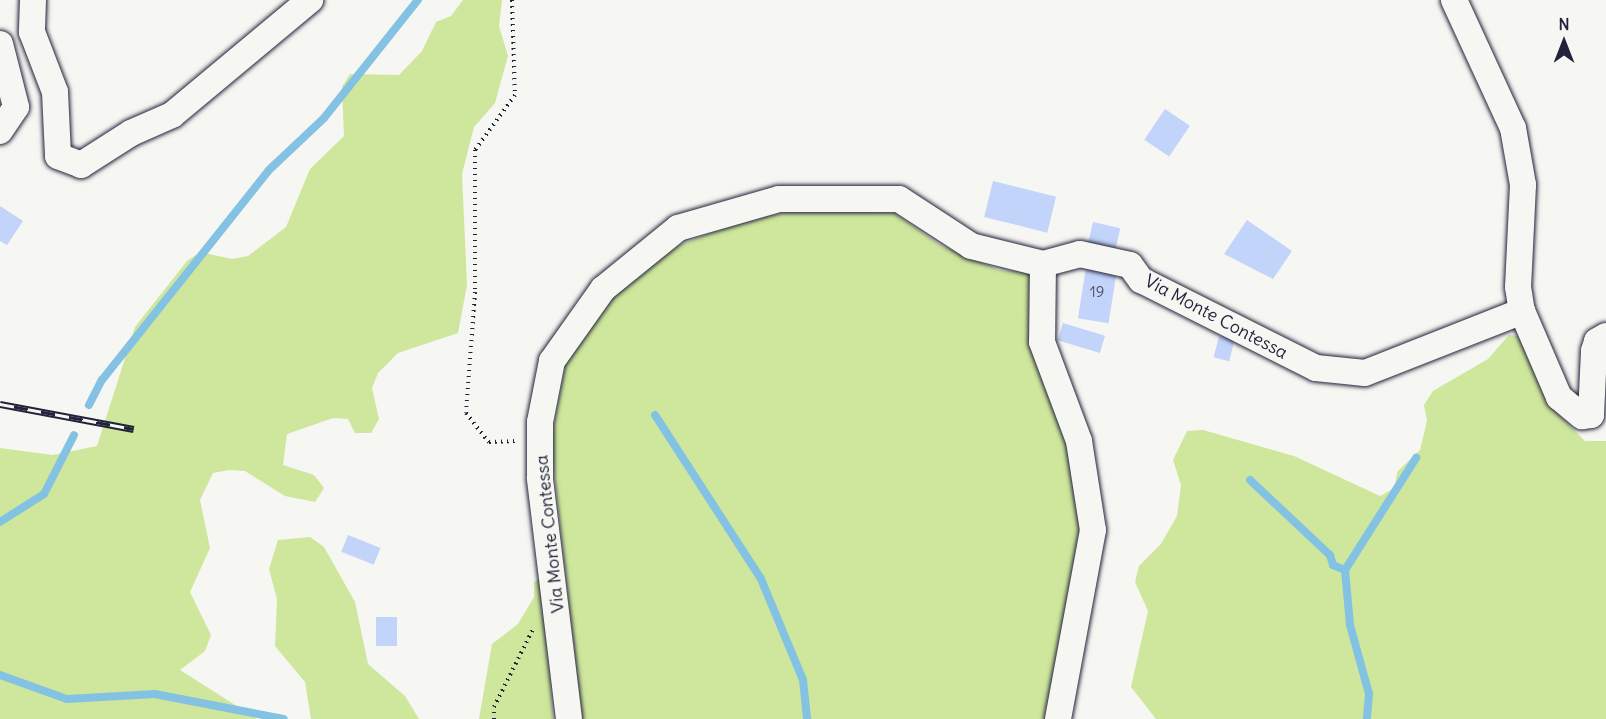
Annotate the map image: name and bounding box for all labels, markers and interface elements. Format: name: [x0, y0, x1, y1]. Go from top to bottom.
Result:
north arrow: [1534, 12, 1594, 72]
text: N: [1558, 14, 1570, 34]
street label: Via Monte Contessa: [1141, 270, 1291, 364]
house number: 19: [1090, 283, 1104, 301]
street label: Via Monte Contessa: [531, 454, 569, 614]

